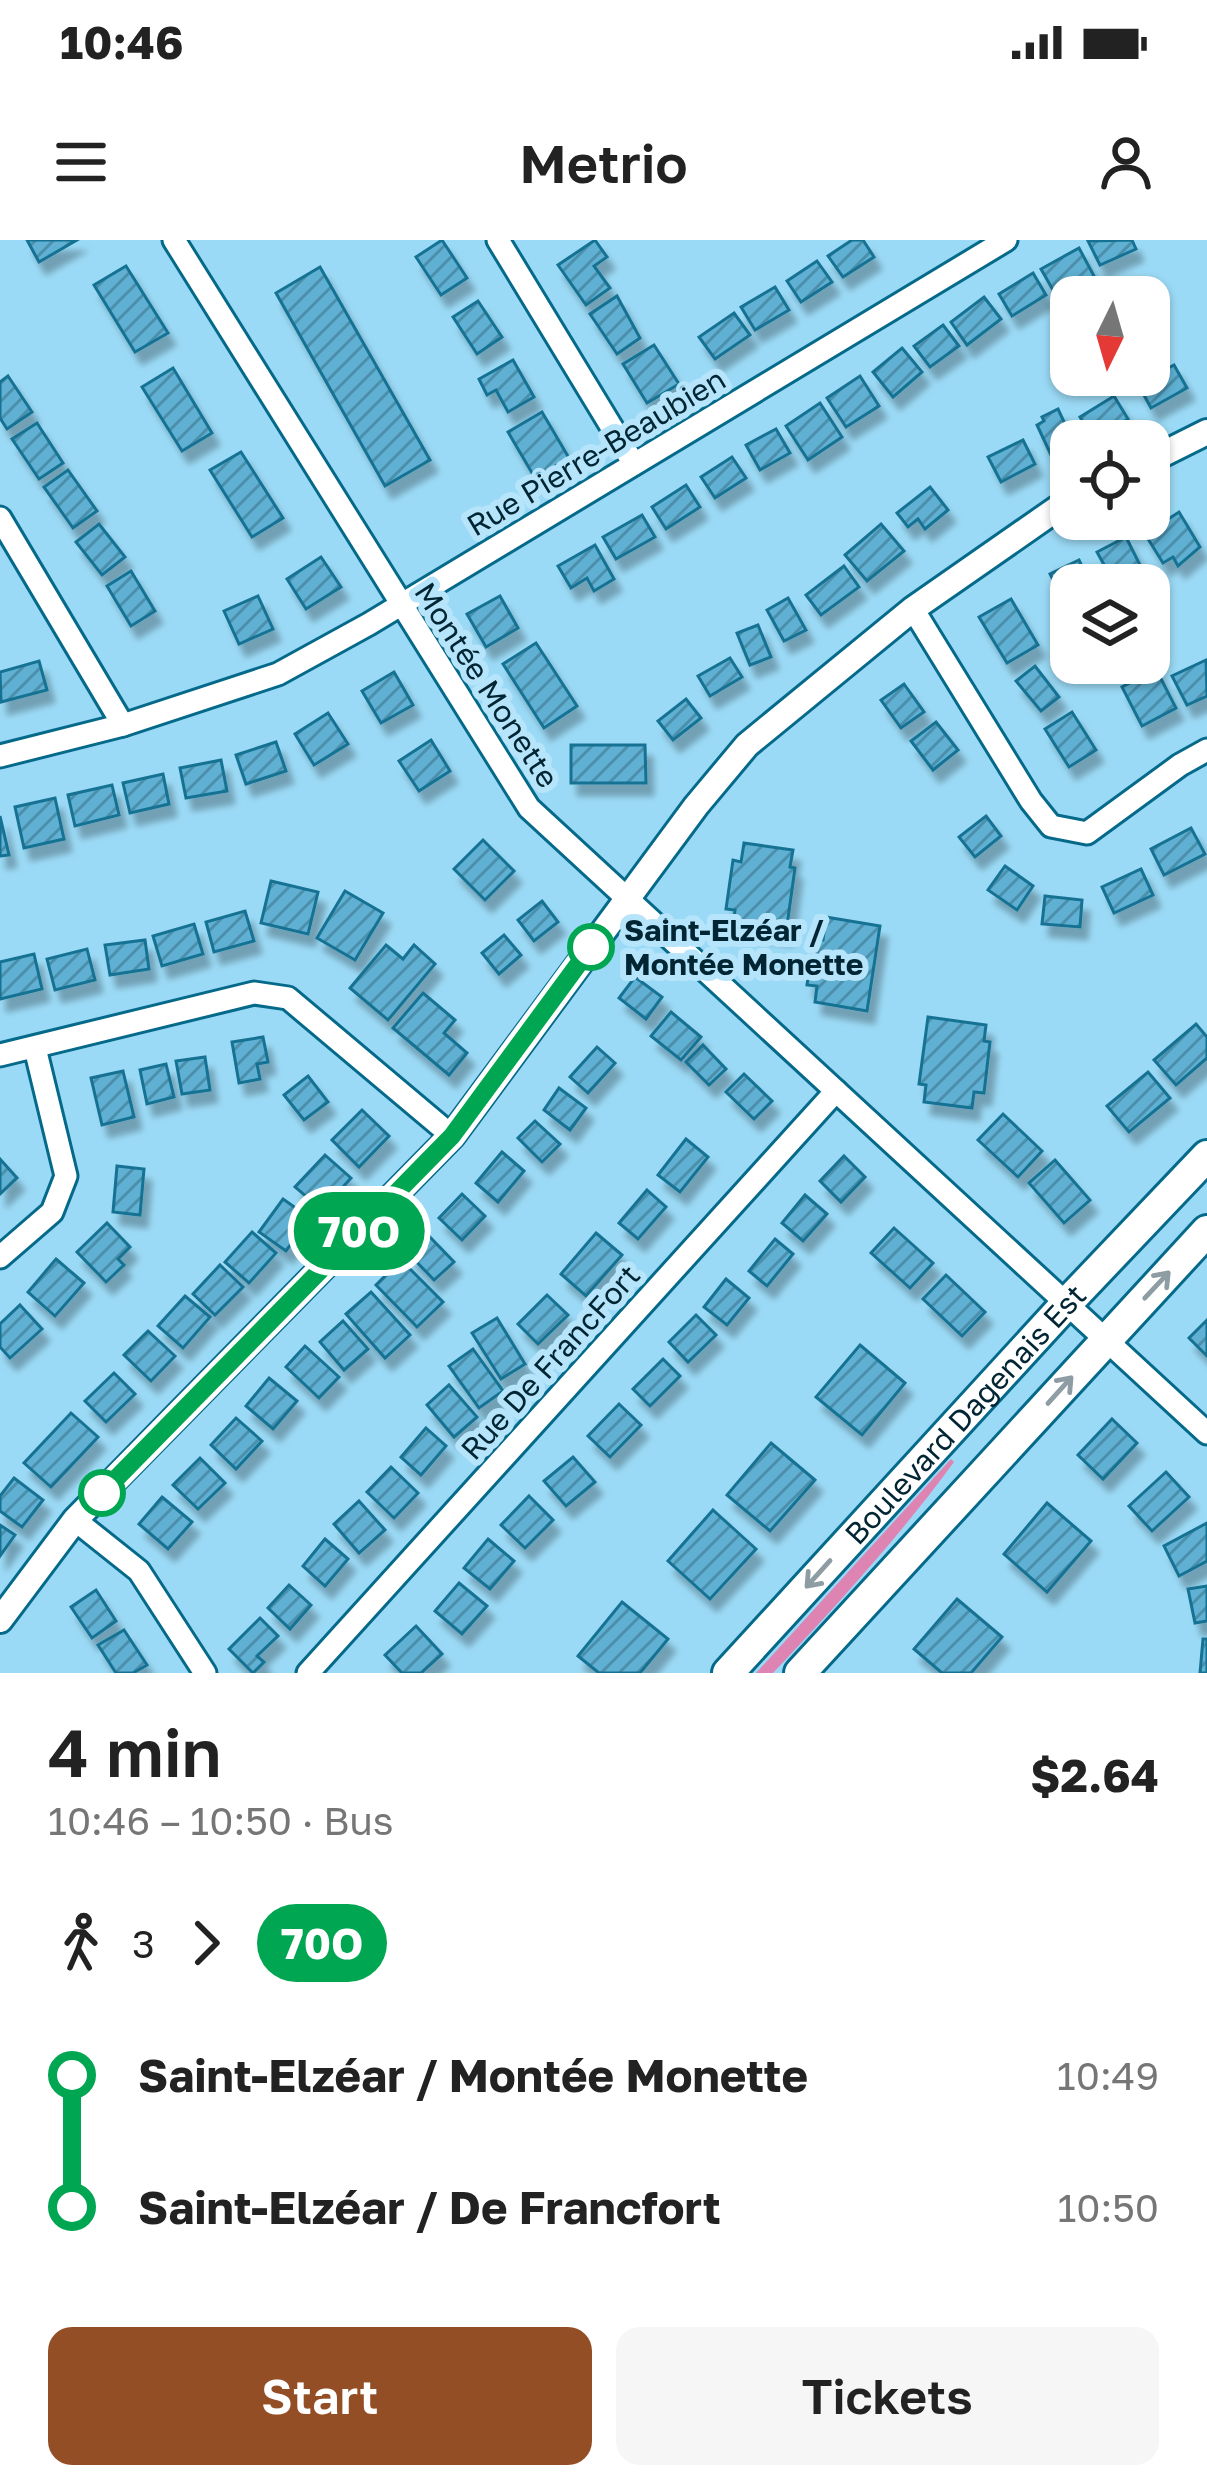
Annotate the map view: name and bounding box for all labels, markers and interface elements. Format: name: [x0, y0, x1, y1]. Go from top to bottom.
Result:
text: 10:46: [60, 15, 184, 69]
icon: menu: [48, 129, 114, 195]
icon: person: [1093, 129, 1159, 195]
text: Metrio: [519, 130, 688, 195]
north arrow: [1050, 276, 1170, 396]
map controls: [1050, 276, 1170, 684]
street label: Rue Pierre-Beaubien: [460, 361, 732, 543]
button: locate: [1050, 420, 1170, 540]
button: layers: [1050, 564, 1170, 684]
street label: Montée Monette: [407, 576, 567, 794]
place label: Saint-Elzéar / Montée Monette: [624, 912, 864, 982]
marker: Saint-Elzéar / Montée Monette: [569, 925, 613, 969]
line badge: 70O: [290, 1192, 428, 1270]
text: 70O: [318, 1206, 400, 1256]
street label: Rue De FrancFort: [453, 1257, 647, 1467]
one-way arrow: [1143, 1270, 1170, 1300]
street label: Boulevard Dagenais Est: [837, 1277, 1093, 1552]
one-way arrow: [1046, 1375, 1073, 1405]
unlabelled marker: [80, 1471, 124, 1515]
one-way arrow: [805, 1559, 833, 1589]
text: 4 min: [48, 1712, 222, 1792]
text: $2.64: [1030, 1748, 1159, 1802]
text: 10:46 – 10:50 · Bus: [48, 1797, 394, 1844]
icon: walk: [48, 1910, 114, 1976]
icon: forward: [173, 1910, 239, 1976]
text: 70O: [281, 1918, 363, 1968]
text: 3: [132, 1920, 155, 1967]
text: Saint-Elzéar / Montée Monette: [138, 2048, 808, 2102]
text: 10:49: [1057, 2052, 1159, 2099]
text: Saint-Elzéar / De Francfort: [138, 2180, 721, 2234]
text: 10:50: [1057, 2184, 1159, 2231]
button: Start: [48, 2327, 592, 2465]
button: Tickets: [616, 2327, 1159, 2465]

